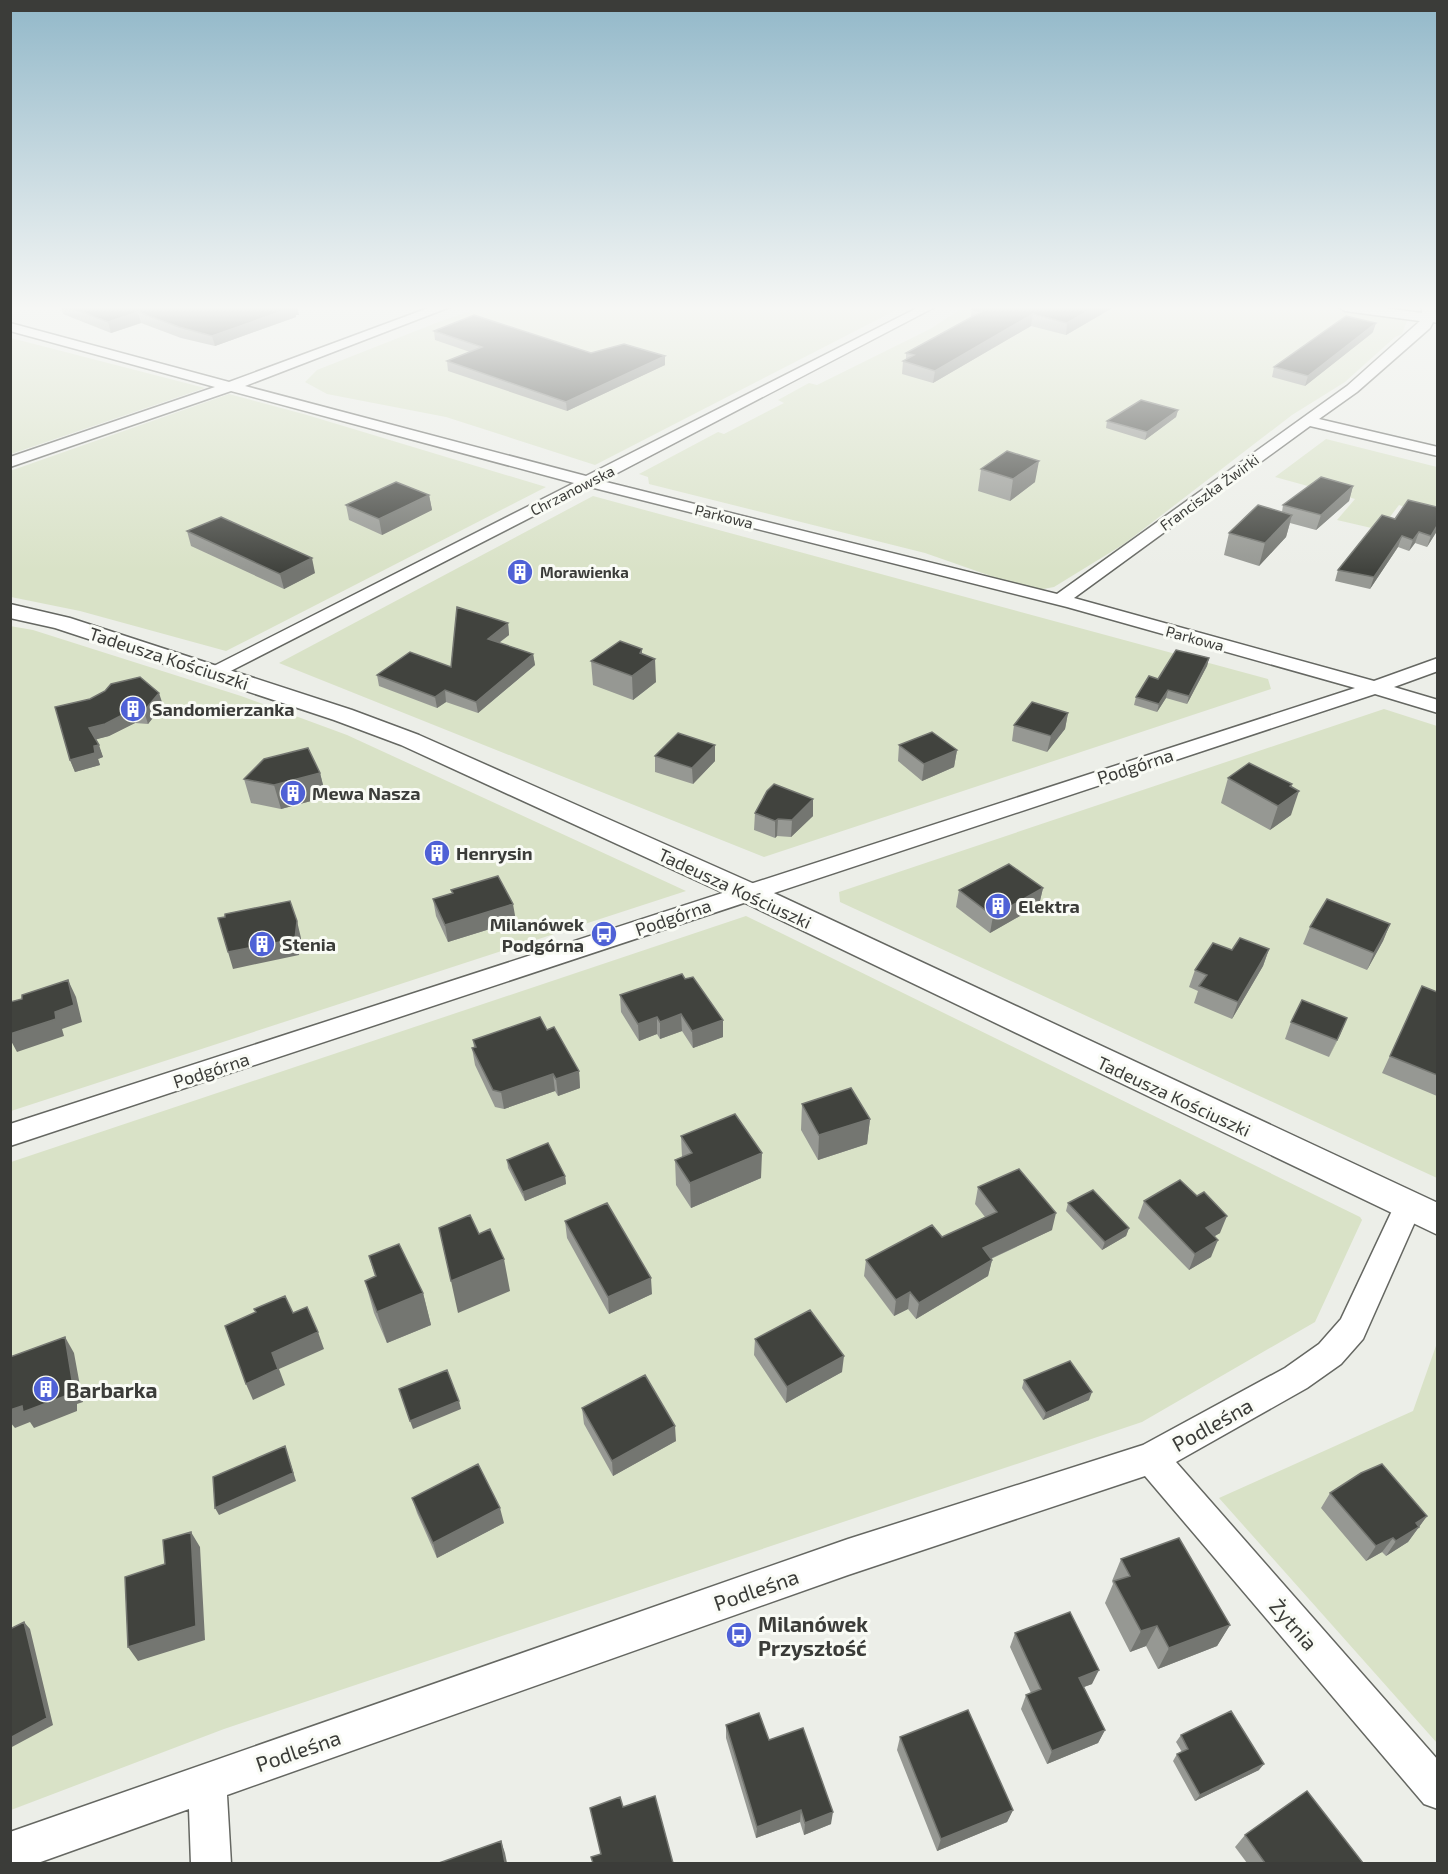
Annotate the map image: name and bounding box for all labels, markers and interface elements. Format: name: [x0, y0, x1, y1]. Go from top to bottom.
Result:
street label: Franciszka Żwirki: [1156, 450, 1262, 534]
street label: Chrzanowska: [527, 461, 617, 519]
street label: Parkowa: [693, 500, 755, 532]
building icon: Morawienka: [505, 557, 535, 587]
place label: Morawienka: [540, 563, 629, 581]
street label: Tadeusza Kościuszki: [86, 622, 252, 694]
street label: Parkowa: [1164, 622, 1226, 654]
building icon: Sandomierzanka: [118, 694, 148, 724]
place label: Sandomierzanka: [152, 698, 295, 720]
street label: Podgórna: [1094, 743, 1176, 789]
building icon: Mewa Nasza: [278, 778, 308, 808]
place label: Mewa Nasza: [312, 782, 421, 804]
building icon: Henrysin: [422, 838, 452, 868]
place label: Henrysin: [456, 842, 533, 864]
street label: Tadeusza Kościuszki: [655, 843, 815, 933]
building icon: Elektra: [983, 891, 1013, 921]
street label: Podgórna: [632, 894, 714, 940]
place label: Elektra: [1018, 895, 1080, 917]
place label: Milanówek Podgórna: [490, 913, 584, 956]
bus stop icon: Milanówek Podgórna: [589, 919, 619, 949]
building icon: Stenia: [247, 929, 277, 959]
place label: Stenia: [282, 933, 336, 955]
street label: Podgórna: [170, 1047, 252, 1093]
street label: Tadeusza Kościuszki: [1094, 1051, 1254, 1141]
building icon: Barbarka: [31, 1374, 61, 1404]
place label: Barbarka: [66, 1377, 158, 1402]
street label: Podleśna: [1167, 1392, 1257, 1456]
street label: Podleśna: [710, 1563, 802, 1615]
street label: Żytnia: [1265, 1593, 1323, 1655]
place label: Milanówek Przyszłość: [758, 1611, 868, 1661]
bus stop icon: Milanówek Przyszłość: [724, 1620, 754, 1650]
street label: Podleśna: [252, 1724, 344, 1776]

